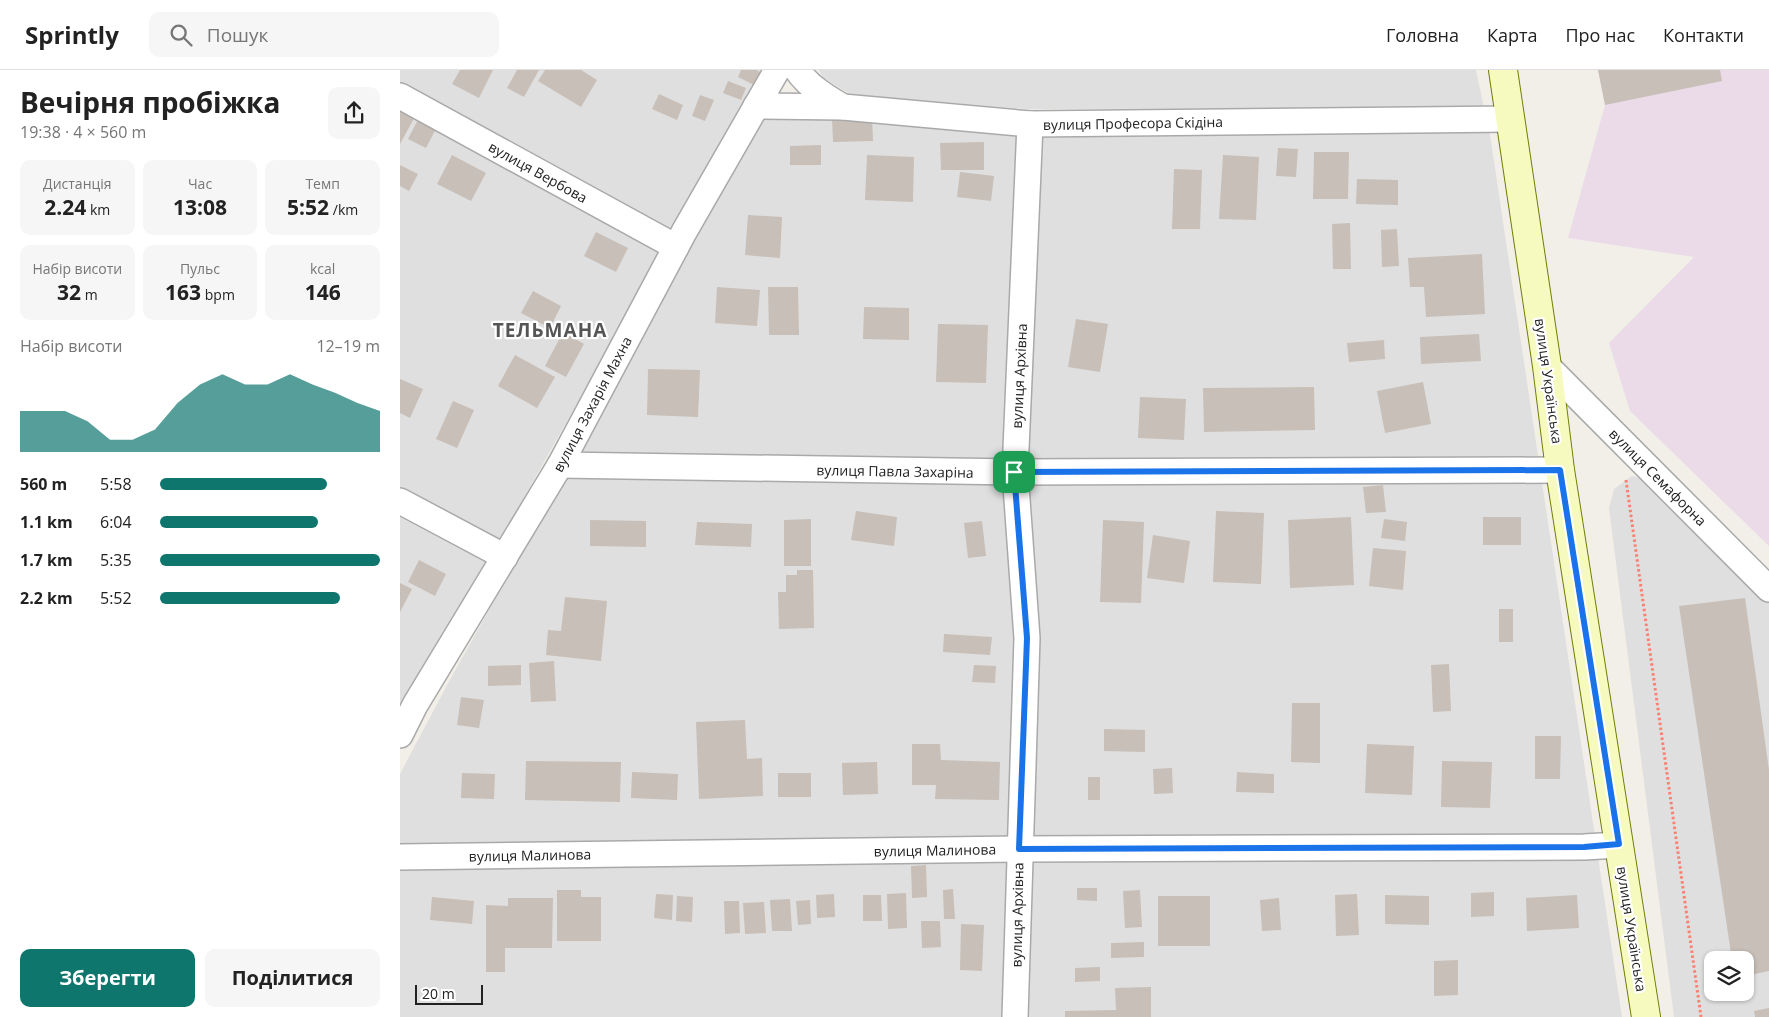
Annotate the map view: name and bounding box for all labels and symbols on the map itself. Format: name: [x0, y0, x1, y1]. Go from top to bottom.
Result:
street label: вулиця Професора Скідіна: [1043, 112, 1223, 134]
street label: вулиця Вербова: [485, 137, 591, 207]
district label: ТЕЛЬМАНА: [493, 317, 607, 343]
street label: вулиця Українська: [1531, 317, 1567, 445]
street label: вулиця Архівна: [1007, 323, 1031, 429]
street label: вулиця Захарія Махна: [548, 333, 636, 475]
street label: вулиця Семафорна: [1605, 424, 1711, 530]
pin: [993, 451, 1035, 493]
street label: вулиця Павла Захаріна: [816, 460, 974, 482]
street label: вулиця Малинова: [874, 839, 996, 861]
street label: вулиця Малинова: [469, 844, 591, 866]
street label: вулиця Архівна: [1007, 862, 1027, 968]
street label: вулиця Українська: [1613, 865, 1651, 993]
scale bar: [415, 982, 482, 1005]

